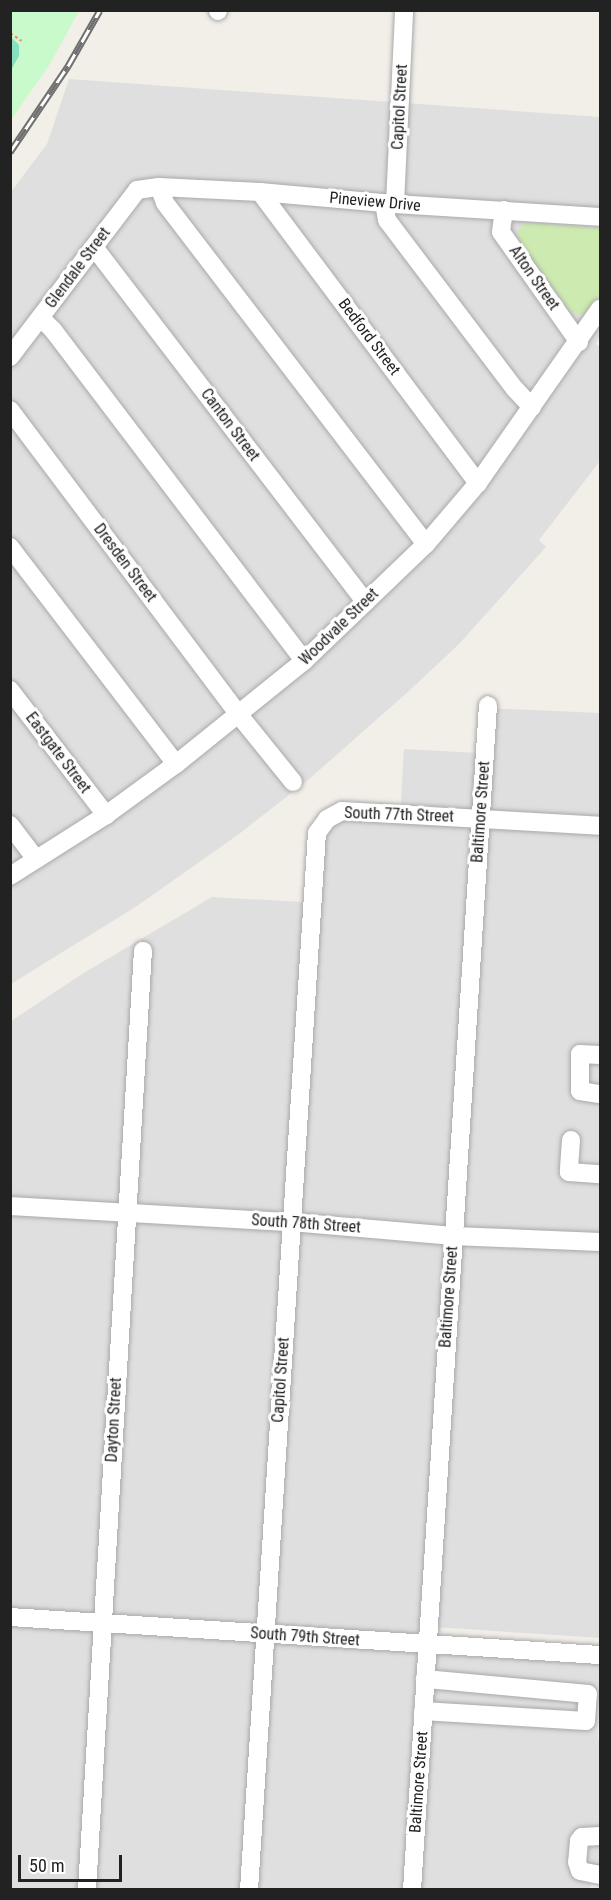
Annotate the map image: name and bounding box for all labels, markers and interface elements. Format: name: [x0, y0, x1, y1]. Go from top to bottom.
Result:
street label: Capitol Street: [388, 64, 412, 150]
street label: Pineview Drive: [328, 188, 422, 216]
street label: Glendale Street: [41, 224, 115, 312]
street label: Alton Street: [505, 242, 563, 314]
street label: Bedford Street: [334, 295, 404, 379]
street label: Canton Street: [196, 385, 264, 465]
street label: Dresden Street: [89, 520, 161, 606]
street label: Woodvale Street: [295, 584, 383, 670]
street label: Eastgate Street: [21, 709, 95, 797]
street label: Baltimore Street: [468, 760, 494, 864]
street label: South 77th Street: [344, 803, 454, 827]
street label: South 78th Street: [251, 1211, 361, 1237]
street label: Baltimore Street: [436, 1245, 462, 1349]
street label: Capitol Street: [268, 1337, 294, 1423]
street label: Dayton Street: [102, 1377, 126, 1463]
street label: South 79th Street: [250, 1624, 360, 1650]
street label: Baltimore Street: [406, 1730, 432, 1834]
scale bar: [21, 1843, 124, 1881]
text: 50 m: [29, 1855, 64, 1876]

